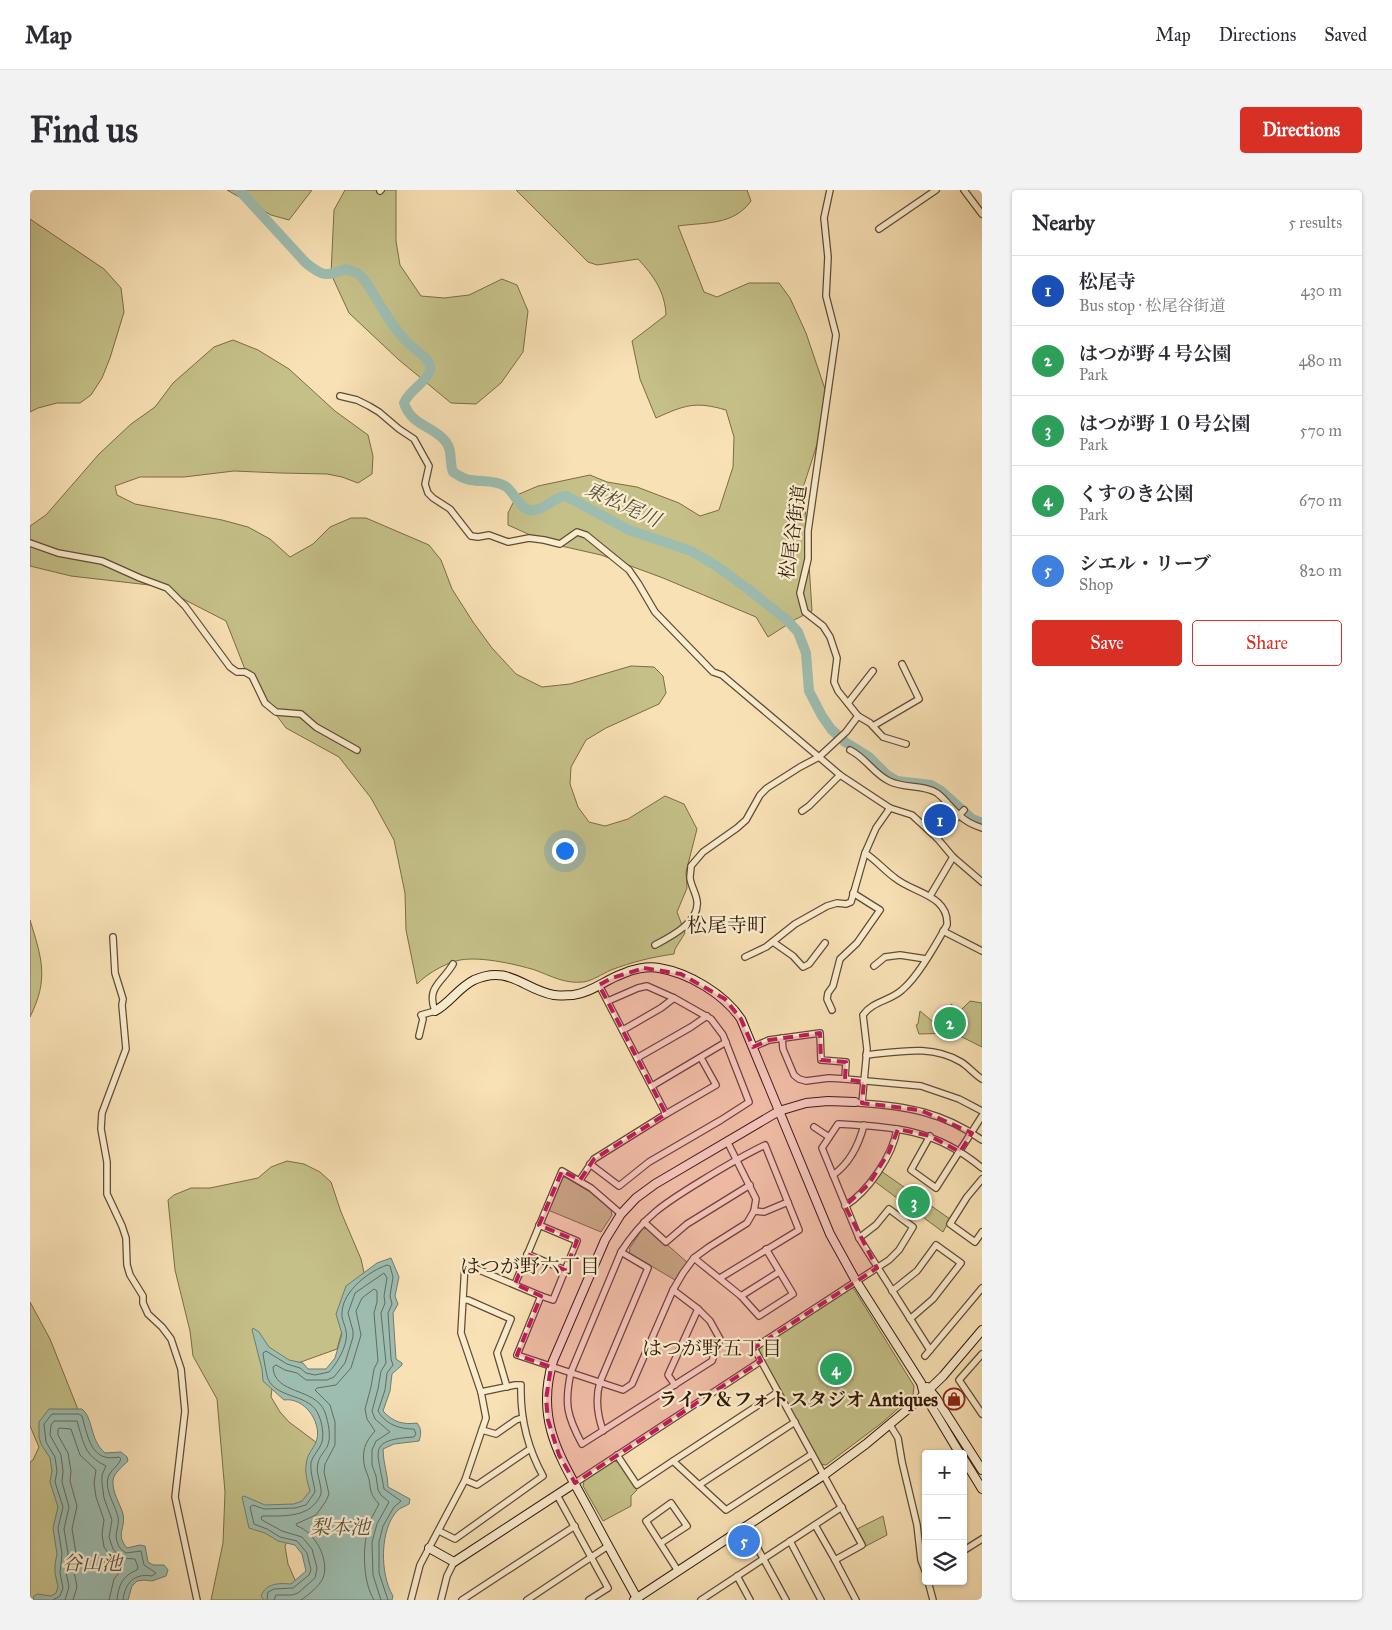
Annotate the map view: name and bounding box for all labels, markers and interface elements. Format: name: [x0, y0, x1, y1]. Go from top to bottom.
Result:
text: Map: [25, 20, 72, 50]
text: Map: [1155, 24, 1191, 46]
text: Directions: [1219, 24, 1296, 46]
text: Saved: [1324, 24, 1367, 46]
button: Directions: [1240, 107, 1362, 153]
text: Find us: [30, 109, 138, 152]
text: Nearby: [1032, 210, 1095, 236]
text: 5 results: [1288, 213, 1342, 232]
text: 松尾寺: [1079, 270, 1136, 293]
text: 1: [1045, 281, 1051, 300]
text: 430 m: [1300, 281, 1342, 300]
text: Bus stop · 松尾谷街道: [1079, 296, 1225, 315]
text: はつが野４号公園: [1079, 342, 1231, 365]
text: 2: [1044, 351, 1052, 370]
text: 480 m: [1298, 351, 1342, 370]
text: Park: [1079, 365, 1108, 384]
text: はつが野１０号公園: [1079, 412, 1250, 435]
text: 3: [1045, 421, 1051, 440]
text: 570 m: [1300, 421, 1342, 440]
text: Park: [1079, 435, 1108, 454]
water label: 東松尾川: [582, 476, 666, 533]
text: くすのき公園: [1079, 482, 1193, 505]
street label: 松尾谷街道: [775, 483, 811, 581]
text: 4: [1044, 491, 1052, 510]
text: 670 m: [1299, 491, 1342, 510]
text: Park: [1079, 505, 1108, 524]
text: シエル・リーブ: [1079, 552, 1211, 575]
text: 5: [1044, 561, 1052, 580]
text: 820 m: [1299, 561, 1342, 580]
text: Shop: [1079, 575, 1113, 594]
button: Save: [1032, 620, 1182, 666]
button: Share: [1192, 620, 1342, 666]
pin: 1: [924, 801, 956, 839]
your location: [552, 838, 578, 864]
district label: 松尾寺町: [687, 913, 767, 937]
pin: 2: [934, 1004, 966, 1042]
pin: 3: [898, 1183, 930, 1221]
district label: はつが野六丁目: [460, 1254, 600, 1278]
district label: はつが野五丁目: [642, 1336, 782, 1360]
pin: 4: [820, 1350, 852, 1388]
shop icon: ライフ＆フォトスタジオ Antiques: [942, 1387, 966, 1411]
place label: ライフ＆フォトスタジオ Antiques: [658, 1388, 938, 1412]
map controls: [922, 1450, 967, 1585]
button: +: [922, 1450, 967, 1495]
button: −: [922, 1495, 967, 1540]
water label: 梨本池: [310, 1515, 372, 1539]
pin: 5: [728, 1522, 760, 1560]
button: layers: [922, 1540, 967, 1585]
water label: 谷山池: [62, 1551, 124, 1575]

